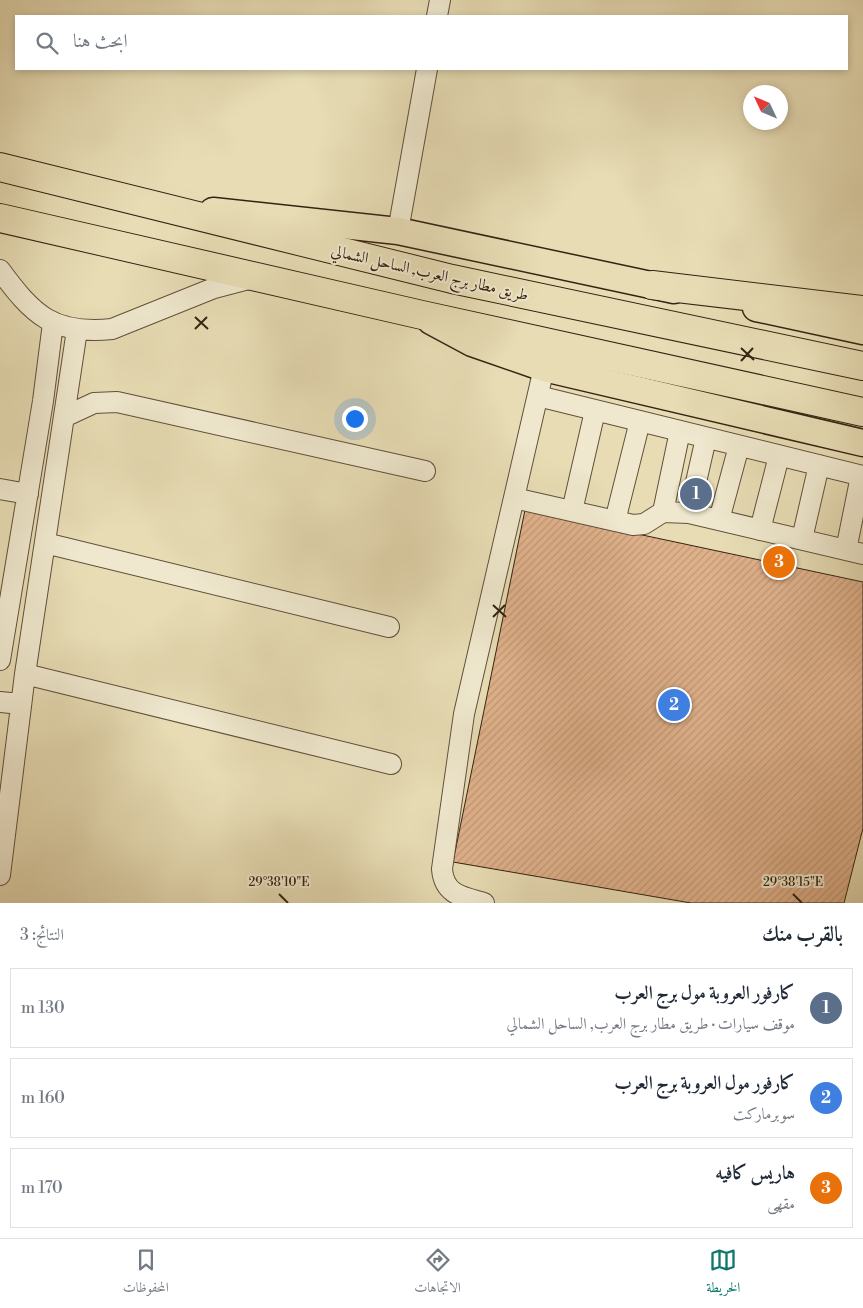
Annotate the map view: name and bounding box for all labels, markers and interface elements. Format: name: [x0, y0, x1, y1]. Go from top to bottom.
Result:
search box: [15, 15, 848, 70]
icon: search: [33, 29, 61, 57]
text: ابحث هنا: [73, 29, 128, 53]
north arrow: [743, 85, 788, 130]
street label: طريق مطار برج العرب, الساحل الشمالي: [328, 240, 530, 309]
your location: [342, 406, 368, 432]
pin: 1: [680, 475, 712, 513]
pin: 3: [763, 543, 795, 581]
pin: 2: [658, 686, 690, 724]
text: 29°38'10"E: [249, 875, 309, 890]
text: 29°38'15"E: [763, 875, 823, 890]
text: بالقرب منك: [762, 922, 843, 948]
text: النتائج: 3: [20, 925, 64, 945]
text: كارفور العروبة مول برج العرب: [614, 981, 795, 1005]
text: 130 m: [21, 998, 65, 1018]
text: 1: [822, 998, 830, 1018]
text: موقف سيارات · طريق مطار برج العرب, الساحل الشمالي: [506, 1014, 795, 1034]
text: كارفور مول العروبة برج العرب: [614, 1071, 795, 1095]
text: 160 m: [21, 1088, 65, 1108]
text: 2: [821, 1088, 831, 1108]
text: سوبرماركت: [733, 1104, 795, 1124]
text: هاريس كافيه: [715, 1161, 795, 1185]
text: 170 m: [21, 1178, 63, 1198]
text: 3: [821, 1178, 831, 1198]
text: مقهى: [767, 1194, 795, 1214]
tab: المحفوظات: [123, 1246, 169, 1301]
tab: الاتجاهات: [414, 1246, 461, 1301]
tab: الخريطة: [706, 1246, 740, 1301]

